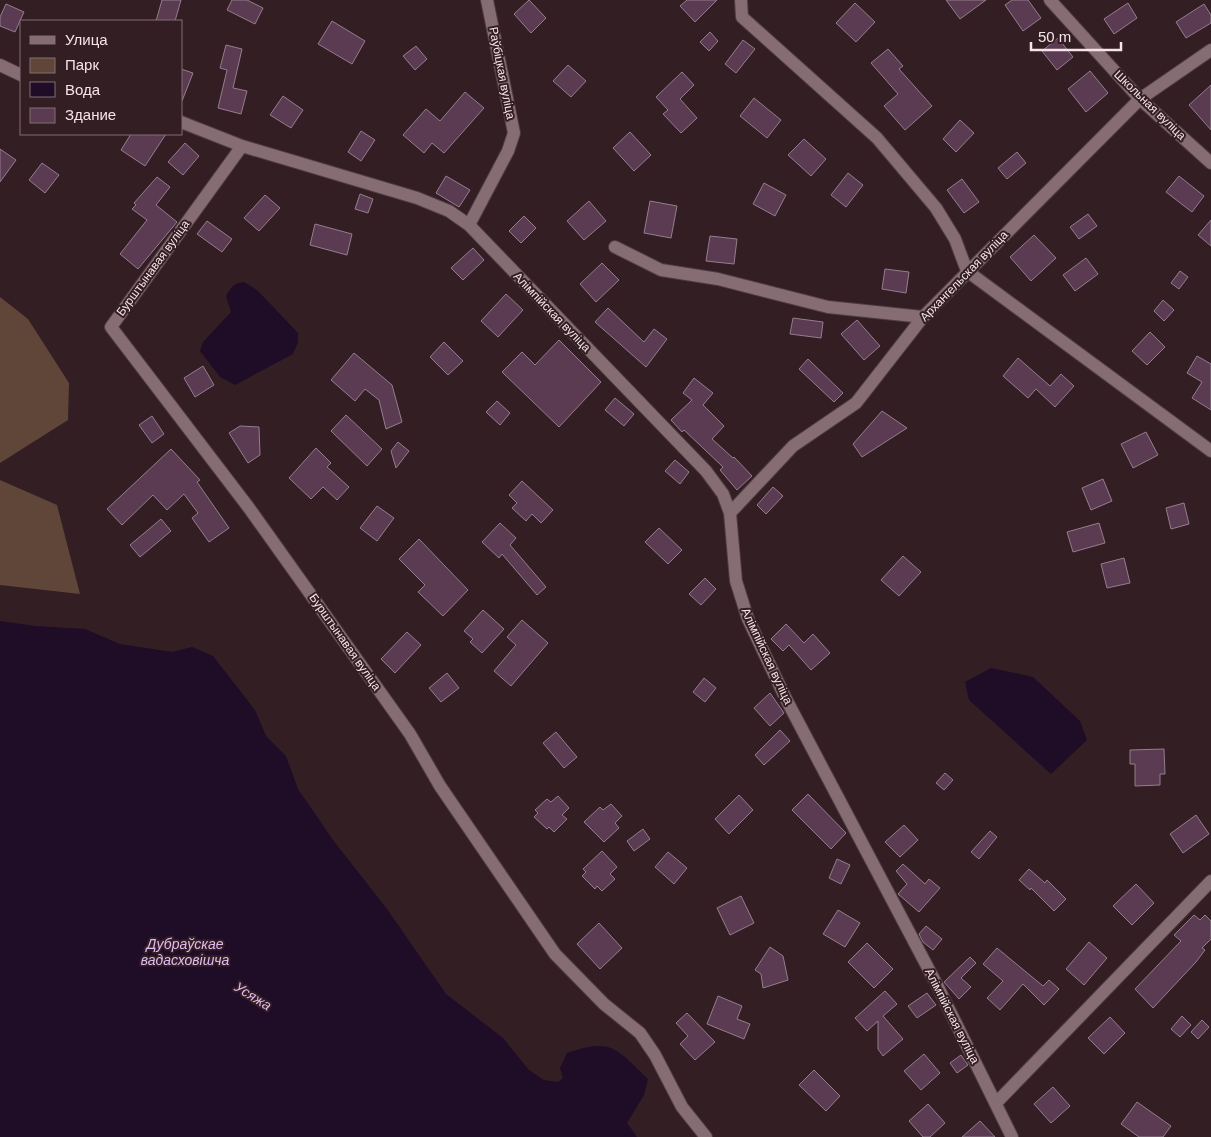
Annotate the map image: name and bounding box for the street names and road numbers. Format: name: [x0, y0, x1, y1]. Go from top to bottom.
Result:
street label: Раўбіцкая вуліца: [486, 26, 518, 121]
street label: Школьная вуліца: [1111, 67, 1189, 143]
street label: Бурштынавая вуліца: [114, 217, 193, 319]
street label: Архангельская вуліца: [917, 228, 1011, 324]
street label: Алімпійская вуліца: [511, 269, 594, 355]
street label: Бурштынавая вуліца: [306, 591, 384, 693]
street label: Алімпійская вуліца: [738, 606, 796, 707]
street label: Алімпійская вуліца: [922, 966, 982, 1066]

